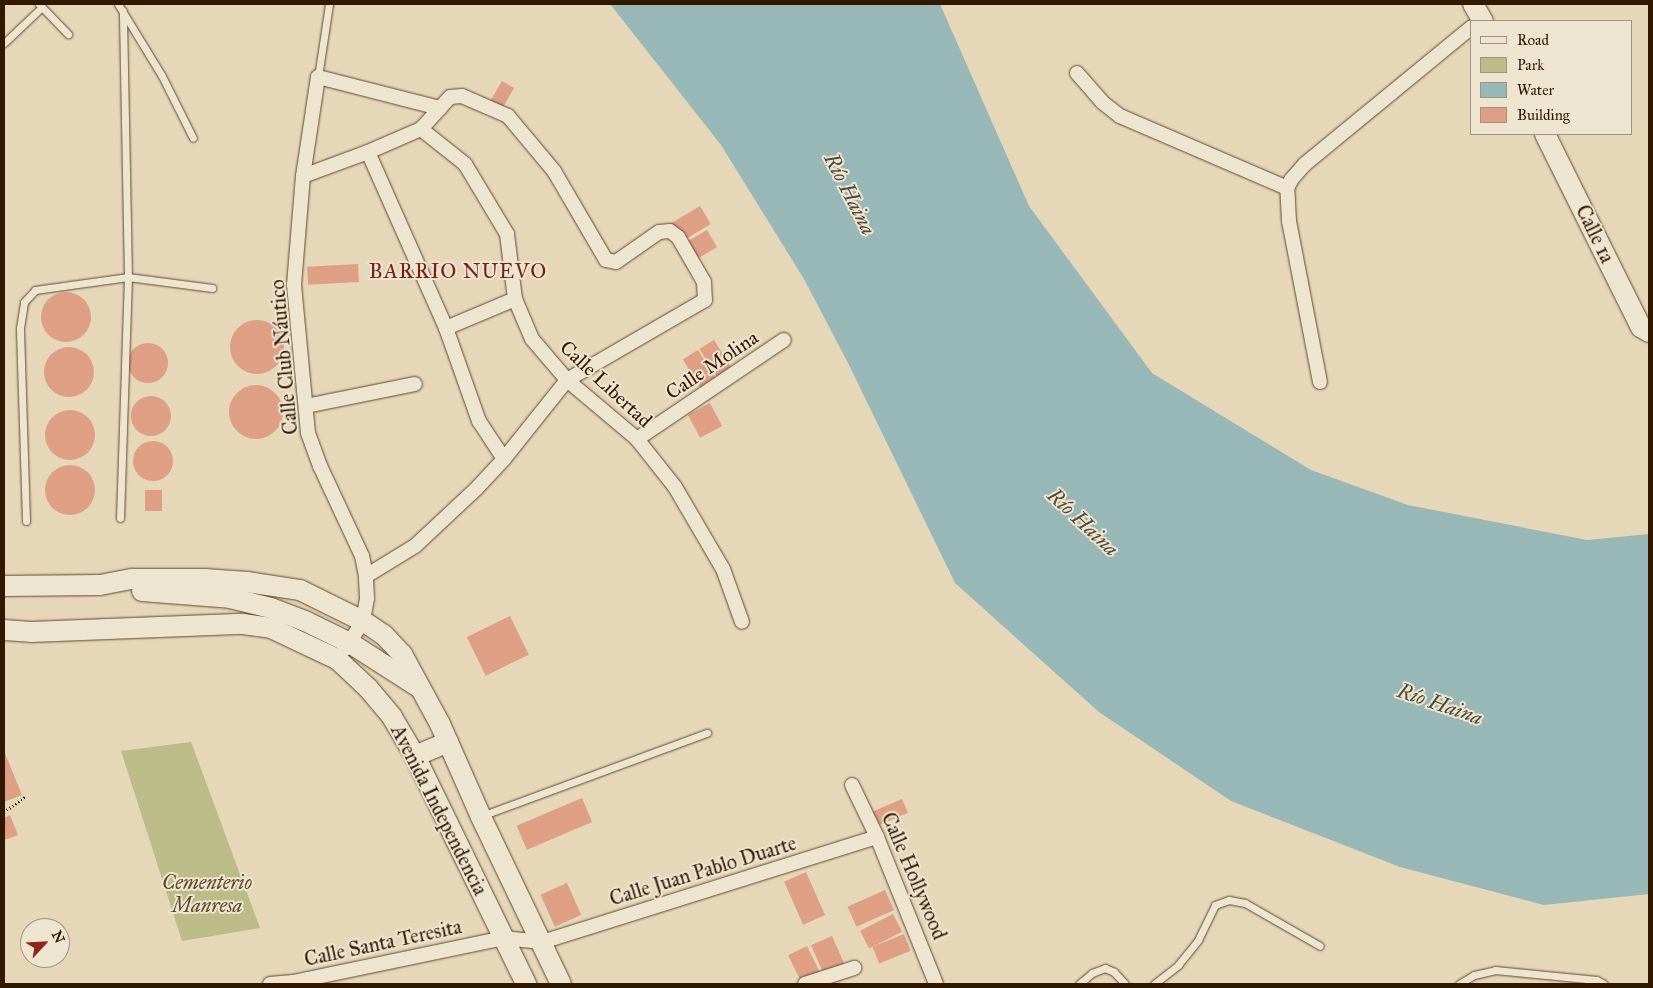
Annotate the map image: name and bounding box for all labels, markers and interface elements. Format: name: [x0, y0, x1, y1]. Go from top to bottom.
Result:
legend: [1470, 20, 1633, 135]
text: Road: [1517, 31, 1549, 49]
text: Park: [1517, 56, 1544, 74]
text: Water: [1517, 81, 1554, 99]
text: Building: [1517, 106, 1570, 124]
water label: Río Haina: [819, 149, 881, 239]
street label: Calle 1a: [1571, 201, 1619, 267]
district label: BARRIO NUEVO: [367, 258, 549, 284]
street label: Calle Club Náutico: [265, 278, 303, 436]
street label: Calle Molina: [661, 325, 763, 405]
street label: Calle Libertad: [555, 335, 657, 433]
water label: Río Haina: [1042, 483, 1124, 561]
water label: Río Haina: [1394, 678, 1486, 730]
street label: Avenida Independencia: [386, 721, 492, 899]
street label: Calle Hollywood: [876, 809, 952, 943]
street label: Calle Juan Pablo Duarte: [607, 831, 799, 911]
park label: Cementerio Manresa: [162, 871, 252, 918]
street label: Calle Santa Teresita: [302, 915, 464, 971]
north arrow: [20, 918, 70, 968]
text: N: [48, 928, 68, 946]

